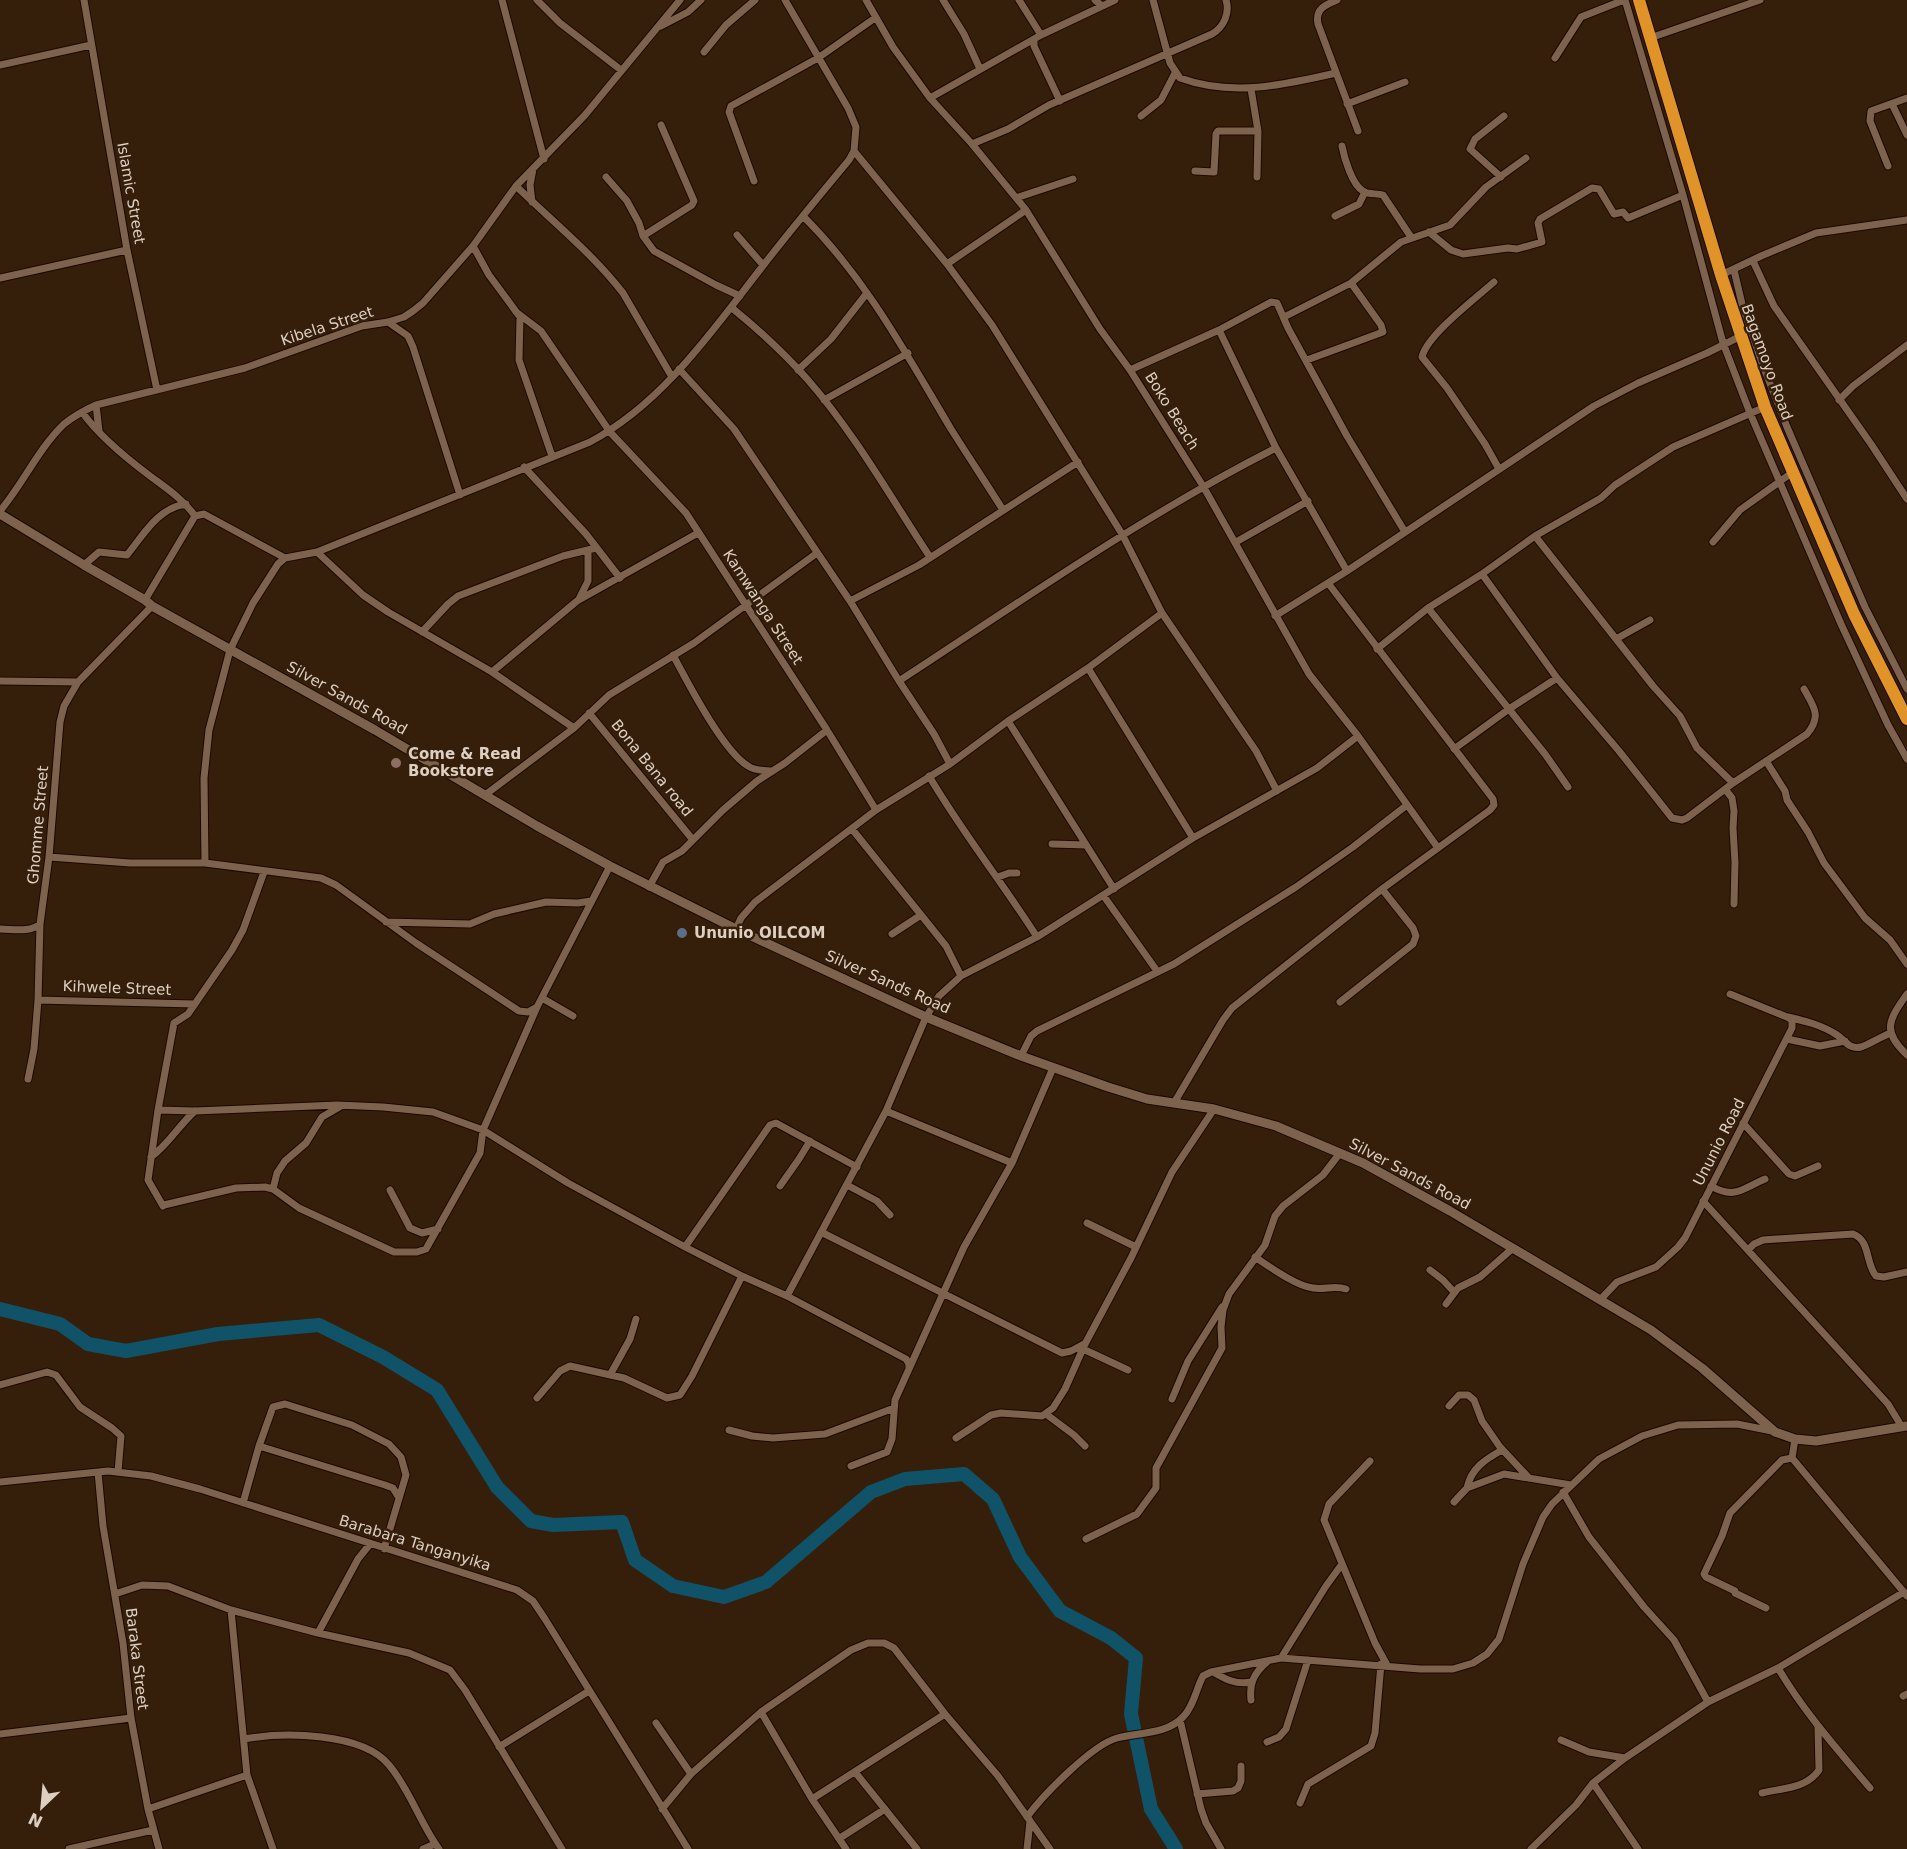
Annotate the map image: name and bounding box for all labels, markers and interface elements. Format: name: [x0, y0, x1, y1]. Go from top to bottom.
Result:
street label: Islamic Street: [113, 141, 149, 245]
street label: Bagamoyo Road: [1738, 301, 1796, 423]
street label: Kibela Street: [278, 303, 376, 349]
street label: Boko Beach: [1141, 369, 1203, 453]
street label: Kamwanga Street: [719, 546, 807, 668]
street label: Silver Sands Road: [284, 657, 410, 739]
street label: Bona Bana road: [607, 716, 697, 820]
place label: Come & Read Bookstore: [408, 745, 521, 780]
marker: Come & Read Bookstore: [389, 756, 403, 770]
street label: Ghomme Street: [24, 765, 52, 885]
place label: Ununio OILCOM: [694, 924, 825, 942]
marker: Ununio OILCOM: [675, 926, 689, 940]
street label: Silver Sands Road: [823, 946, 953, 1018]
street label: Kihwele Street: [62, 977, 172, 999]
street label: Ununio Road: [1689, 1095, 1749, 1189]
street label: Silver Sands Road: [1346, 1134, 1474, 1214]
street label: Barabara Tanganyika: [337, 1511, 493, 1575]
street label: Baraka Street: [122, 1607, 152, 1711]
north arrow: [12, 1777, 72, 1837]
text: N: [25, 1809, 46, 1832]

